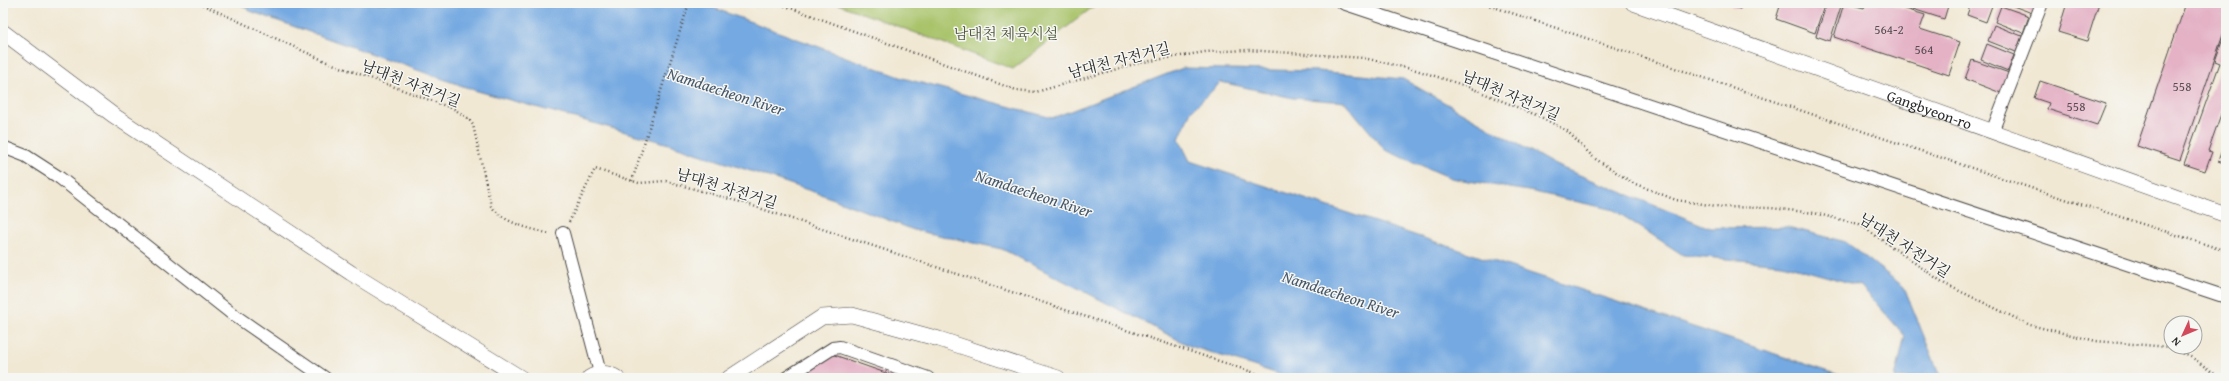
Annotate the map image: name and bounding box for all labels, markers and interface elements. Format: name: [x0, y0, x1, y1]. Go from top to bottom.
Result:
house number: 564-2: [1874, 20, 1904, 39]
park label: 남대천 체육시설: [954, 23, 1058, 44]
street label: 남대천 자전거길: [1066, 37, 1172, 83]
house number: 564: [1915, 40, 1933, 59]
street label: 남대천 자전거길: [358, 54, 464, 112]
water label: Namdaecheon River: [664, 61, 788, 122]
street label: 남대천 자전거길: [1459, 65, 1563, 125]
house number: 558: [2173, 77, 2191, 96]
street label: Gangbyeon-ro: [1884, 84, 1975, 134]
house number: 558: [2067, 97, 2085, 116]
street label: 남대천 자전거길: [674, 163, 780, 213]
water label: Namdaecheon River: [972, 163, 1096, 224]
street label: 남대천 자전거길: [1855, 208, 1955, 282]
water label: Namdaecheon River: [1279, 264, 1403, 325]
north arrow: [2163, 315, 2203, 355]
text: N: [2167, 333, 2184, 350]

